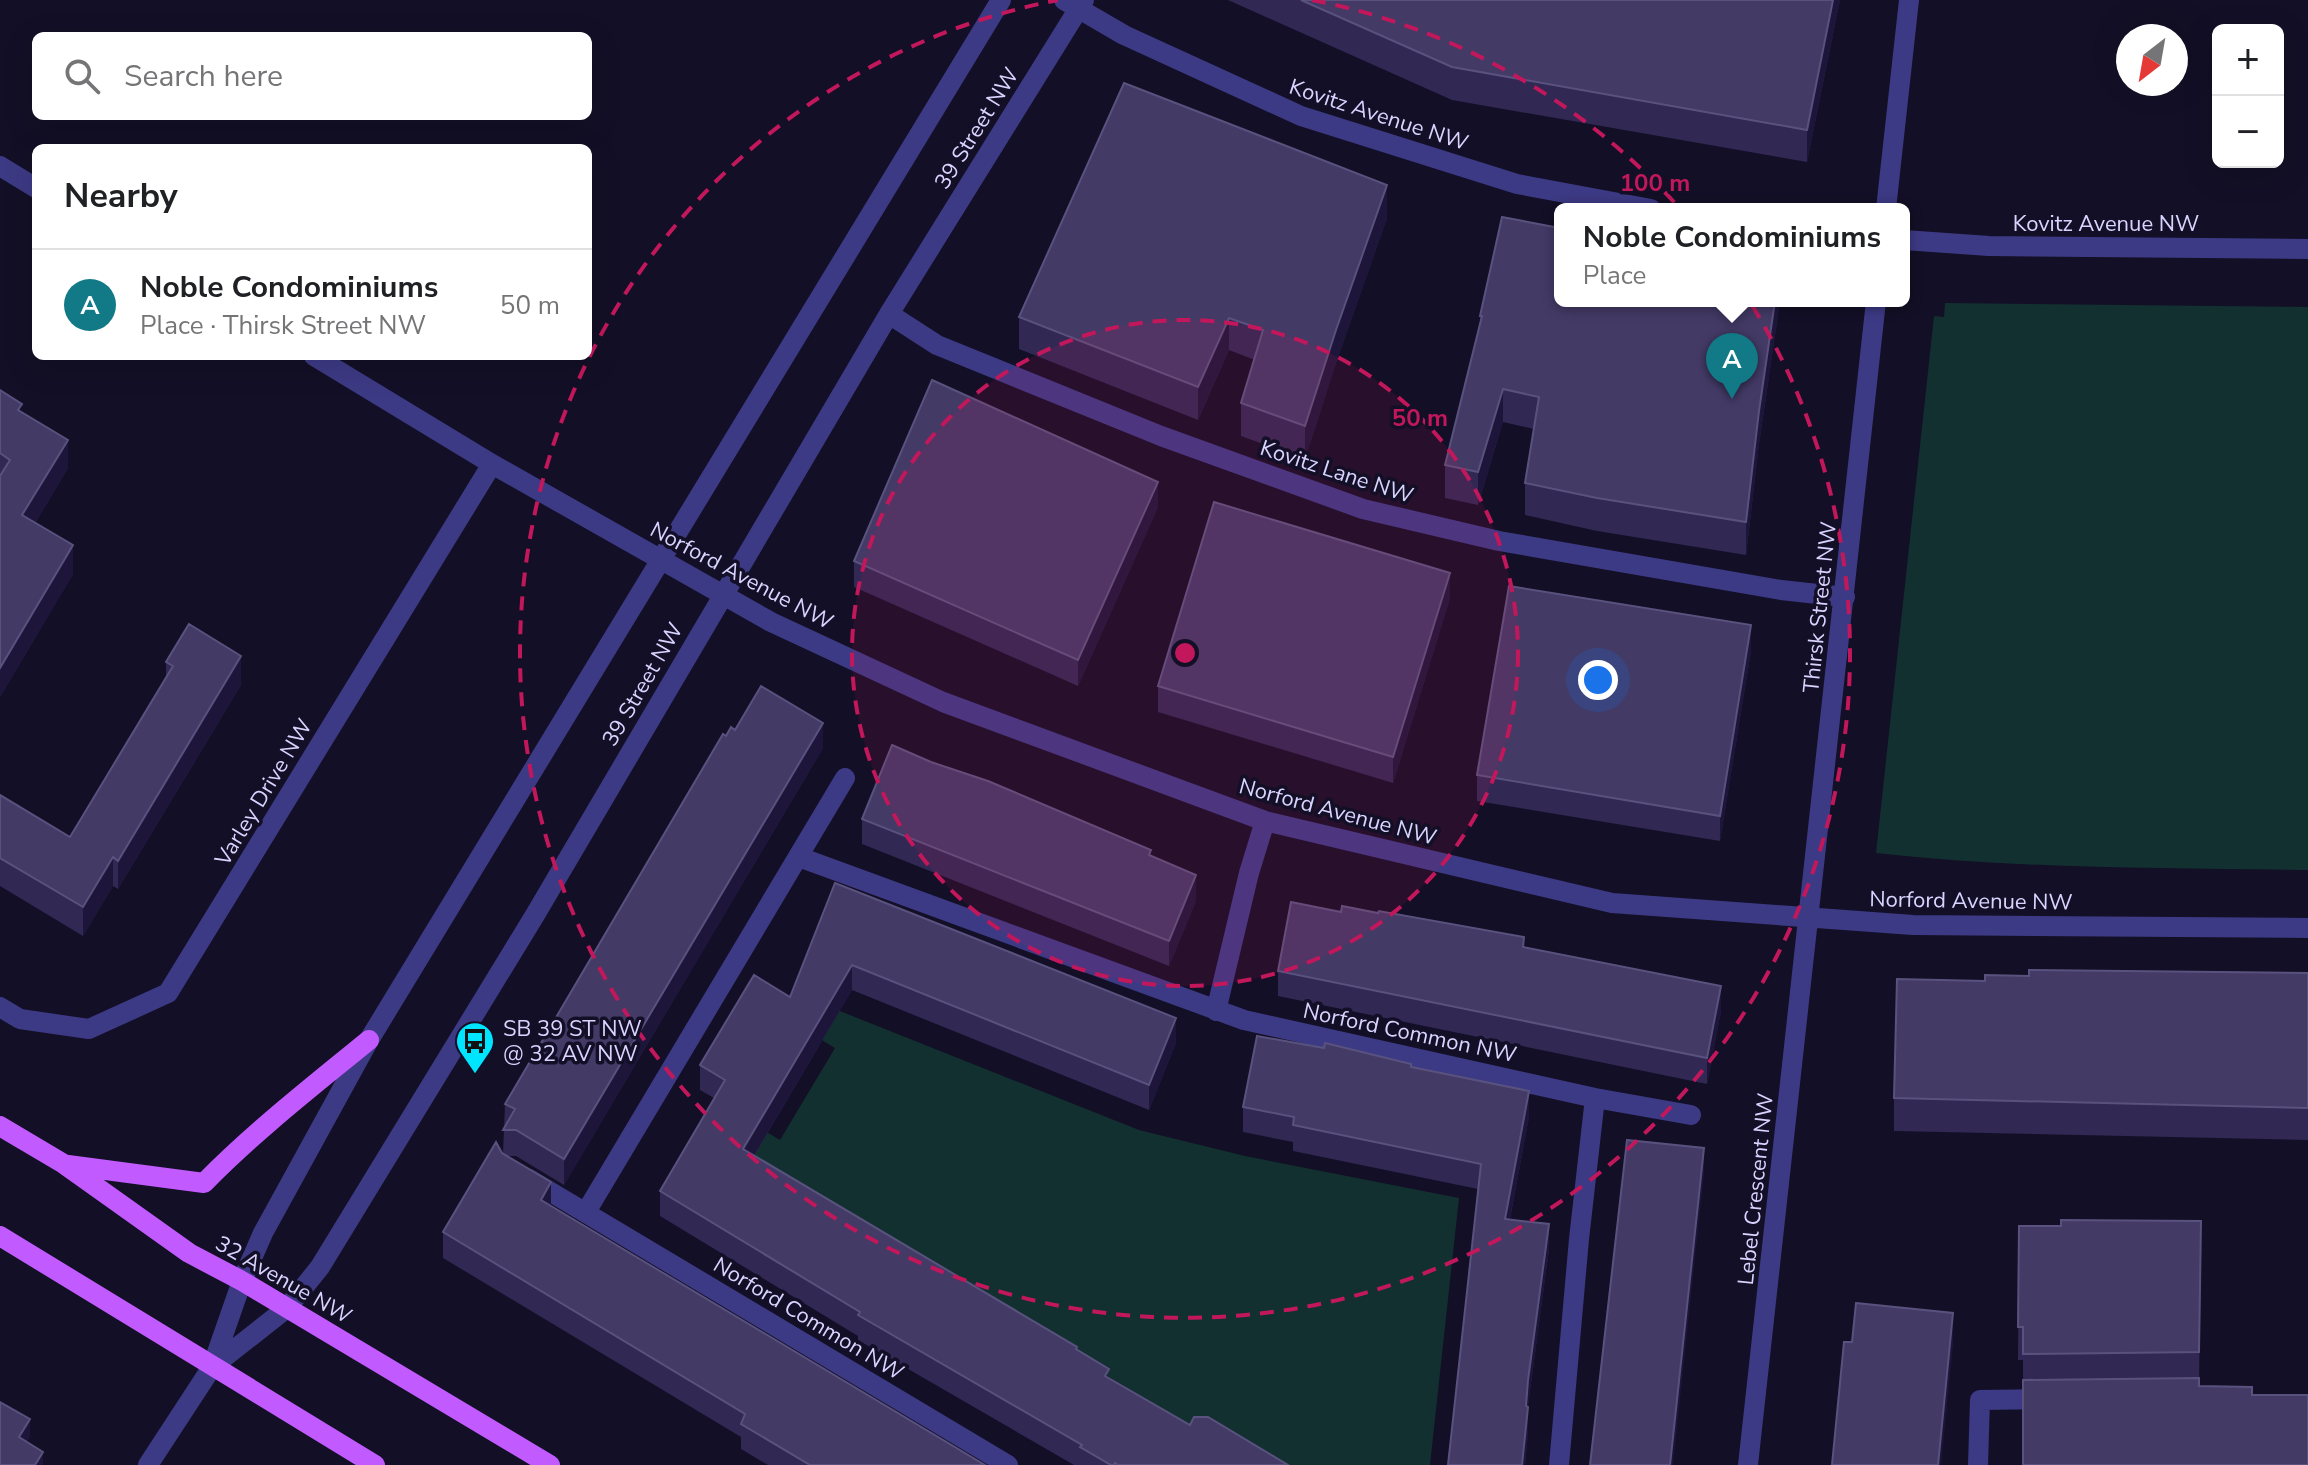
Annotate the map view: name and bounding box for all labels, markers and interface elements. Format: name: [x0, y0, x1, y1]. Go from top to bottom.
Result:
north arrow: [2116, 24, 2188, 96]
map controls: [2212, 24, 2284, 168]
button: +: [2212, 24, 2284, 96]
search box: [32, 32, 592, 120]
icon: search: [60, 54, 104, 98]
text: Search here: [124, 56, 283, 97]
street label: 39 Street NW: [927, 62, 1026, 195]
street label: Kovitz Avenue NW: [1285, 72, 1472, 158]
button: −: [2212, 96, 2284, 168]
text: 100 m: [1620, 167, 1690, 199]
text: Nearby: [64, 173, 178, 219]
popup: [1554, 203, 1910, 307]
street label: Kovitz Avenue NW: [2013, 209, 2199, 239]
text: Noble Condominiums: [1583, 217, 1881, 258]
text: Place: [1583, 258, 1646, 293]
text: Noble Condominiums: [140, 267, 438, 308]
text: A: [80, 288, 100, 323]
text: 50 m: [500, 288, 560, 323]
text: Place · Thirsk Street NW: [140, 308, 426, 343]
pin: A: [1706, 333, 1758, 399]
text: 50 m: [1392, 402, 1448, 434]
street label: Kovitz Lane NW: [1256, 433, 1417, 511]
street label: Norford Avenue NW: [645, 515, 838, 637]
street label: Thirsk Street NW: [1796, 520, 1844, 694]
street label: 39 Street NW: [595, 617, 690, 752]
centre of rings: [1171, 639, 1199, 667]
your location: [1578, 660, 1618, 700]
street label: Varley Drive NW: [208, 713, 320, 873]
street label: Norford Avenue NW: [1236, 771, 1440, 853]
street label: Norford Avenue NW: [1869, 884, 2073, 918]
street label: Norford Common NW: [1300, 996, 1519, 1070]
place label: SB 39 ST NW @ 32 AV NW: [503, 1014, 642, 1069]
bus stop icon: SB 39 ST NW @ 32 AV NW: [454, 1020, 496, 1075]
street label: Lebel Crescent NW: [1731, 1092, 1781, 1287]
street label: 32 Avenue NW: [210, 1229, 357, 1331]
street label: Norford Common NW: [708, 1250, 909, 1388]

